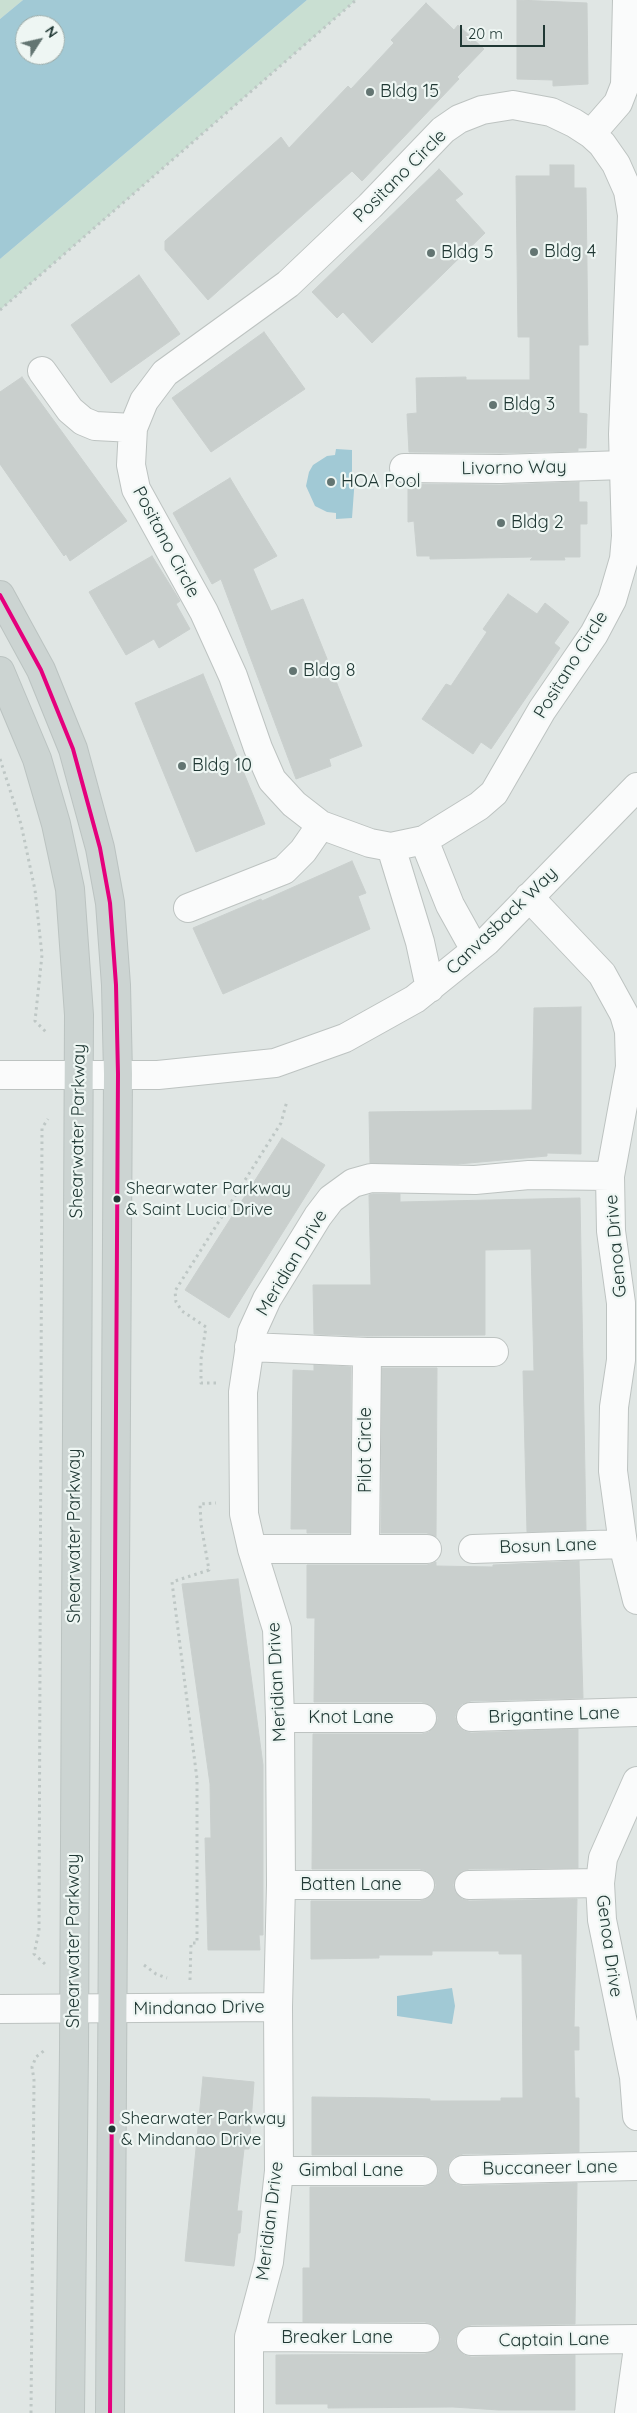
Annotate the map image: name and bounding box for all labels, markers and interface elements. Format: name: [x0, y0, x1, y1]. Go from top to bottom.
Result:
north arrow: [15, 15, 65, 65]
scale bar: [462, 15, 547, 47]
text: N: [41, 23, 62, 41]
text: 20 m: [468, 24, 503, 43]
place label: Bldg 15: [380, 81, 439, 103]
marker: Bldg 15: [364, 86, 376, 98]
street label: Positano Circle: [349, 125, 451, 227]
place label: Bldg 4: [544, 241, 596, 263]
place label: Bldg 5: [441, 242, 493, 264]
marker: Bldg 4: [528, 246, 540, 258]
marker: Bldg 5: [425, 247, 437, 259]
place label: Bldg 3: [503, 394, 555, 416]
marker: Bldg 3: [487, 399, 499, 411]
street label: Livorno Way: [461, 456, 567, 480]
place label: HOA Pool: [341, 471, 421, 493]
marker: HOA Pool: [325, 476, 337, 488]
street label: Positano Circle: [128, 483, 204, 601]
place label: Bldg 2: [511, 512, 564, 534]
marker: Bldg 2: [495, 517, 507, 529]
street label: Positano Circle: [529, 607, 613, 723]
place label: Bldg 8: [303, 660, 355, 682]
marker: Bldg 8: [287, 665, 299, 677]
place label: Bldg 10: [192, 755, 252, 777]
marker: Bldg 10: [176, 760, 188, 772]
street label: Canvasback Way: [442, 863, 562, 979]
street label: Shearwater Parkway: [66, 1043, 90, 1219]
place label: Shearwater Parkway & Saint Lucia Drive: [126, 1179, 291, 1219]
marker: Shearwater Parkway & Saint Lucia Drive: [112, 1194, 122, 1204]
street label: Genoa Drive: [601, 1194, 631, 1298]
street label: Meridian Drive: [252, 1206, 332, 1320]
street label: Pilot Circle: [355, 1407, 377, 1493]
street label: Shearwater Parkway: [64, 1449, 86, 1623]
street label: Bosun Lane: [499, 1534, 597, 1558]
street label: Meridian Drive: [263, 1621, 291, 1743]
street label: Brigantine Lane: [488, 1702, 620, 1728]
street label: Knot Lane: [308, 1707, 394, 1729]
street label: Shearwater Parkway: [63, 1854, 85, 2028]
street label: Batten Lane: [300, 1874, 402, 1896]
street label: Genoa Drive: [591, 1893, 627, 1999]
street label: Mindanao Drive: [133, 1996, 265, 2020]
place label: Shearwater Parkway & Mindanao Drive: [121, 2109, 286, 2149]
marker: Shearwater Parkway & Mindanao Drive: [107, 2124, 117, 2134]
street label: Buccaneer Lane: [482, 2156, 618, 2180]
street label: Meridian Drive: [252, 2160, 288, 2282]
street label: Gimbal Lane: [299, 2160, 403, 2182]
street label: Breaker Lane: [281, 2327, 393, 2349]
street label: Captain Lane: [498, 2328, 610, 2352]

